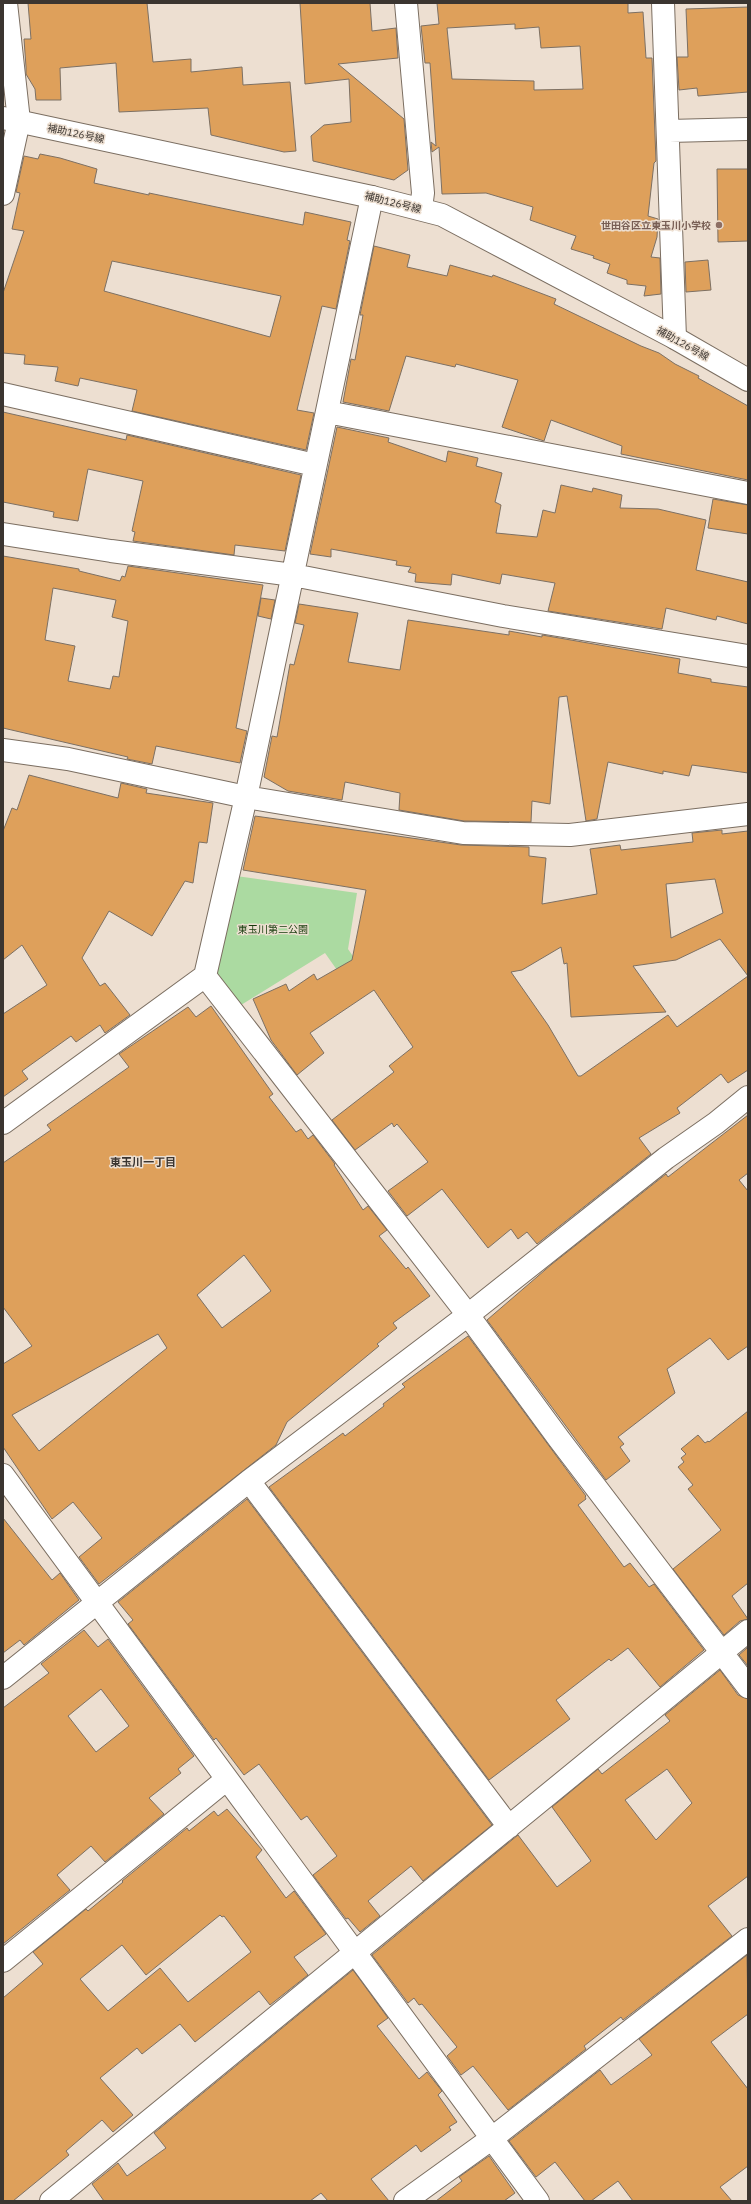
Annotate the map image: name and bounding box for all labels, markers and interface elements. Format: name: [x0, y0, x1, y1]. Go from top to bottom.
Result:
street label: 補助126号線: [46, 121, 106, 146]
street label: 補助126号線: [363, 189, 423, 216]
place label: 世田谷区立東玉川小学校: [601, 219, 711, 232]
marker: 世田谷区立東玉川小学校: [714, 220, 724, 230]
street label: 補助126号線: [654, 324, 711, 363]
park label: 東玉川第二公園: [238, 923, 308, 936]
district label: 東玉川一丁目: [110, 1155, 176, 1169]

